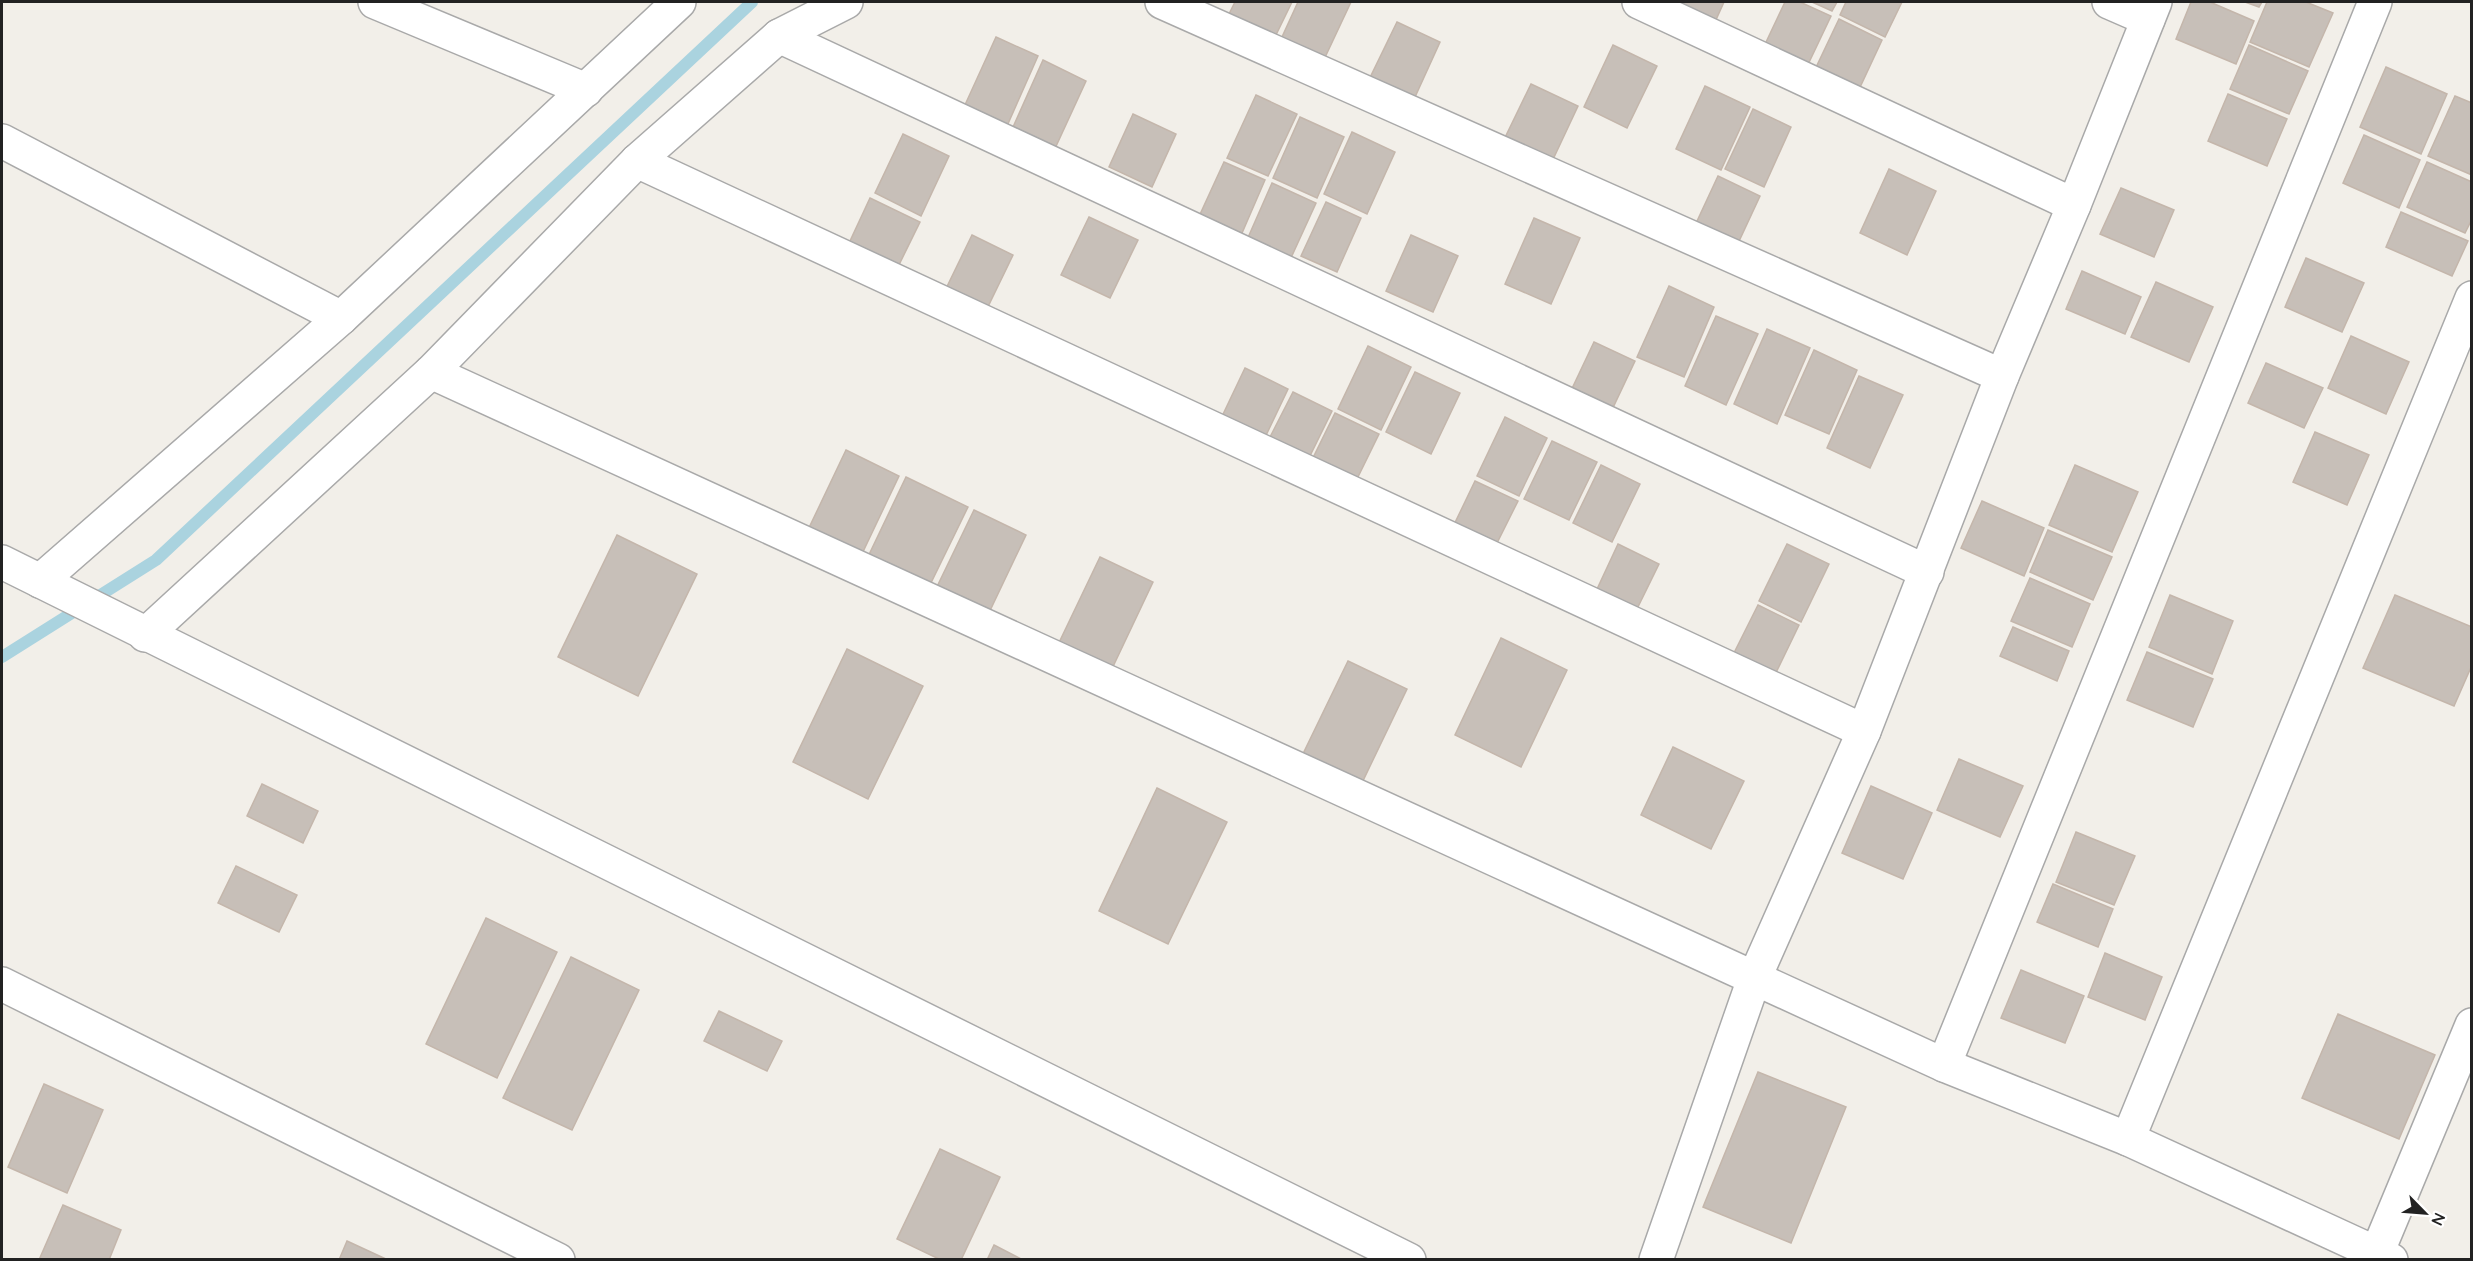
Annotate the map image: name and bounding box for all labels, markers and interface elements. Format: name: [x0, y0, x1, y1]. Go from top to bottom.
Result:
north arrow: [2395, 1183, 2455, 1243]
text: N: [2427, 1210, 2450, 1229]

